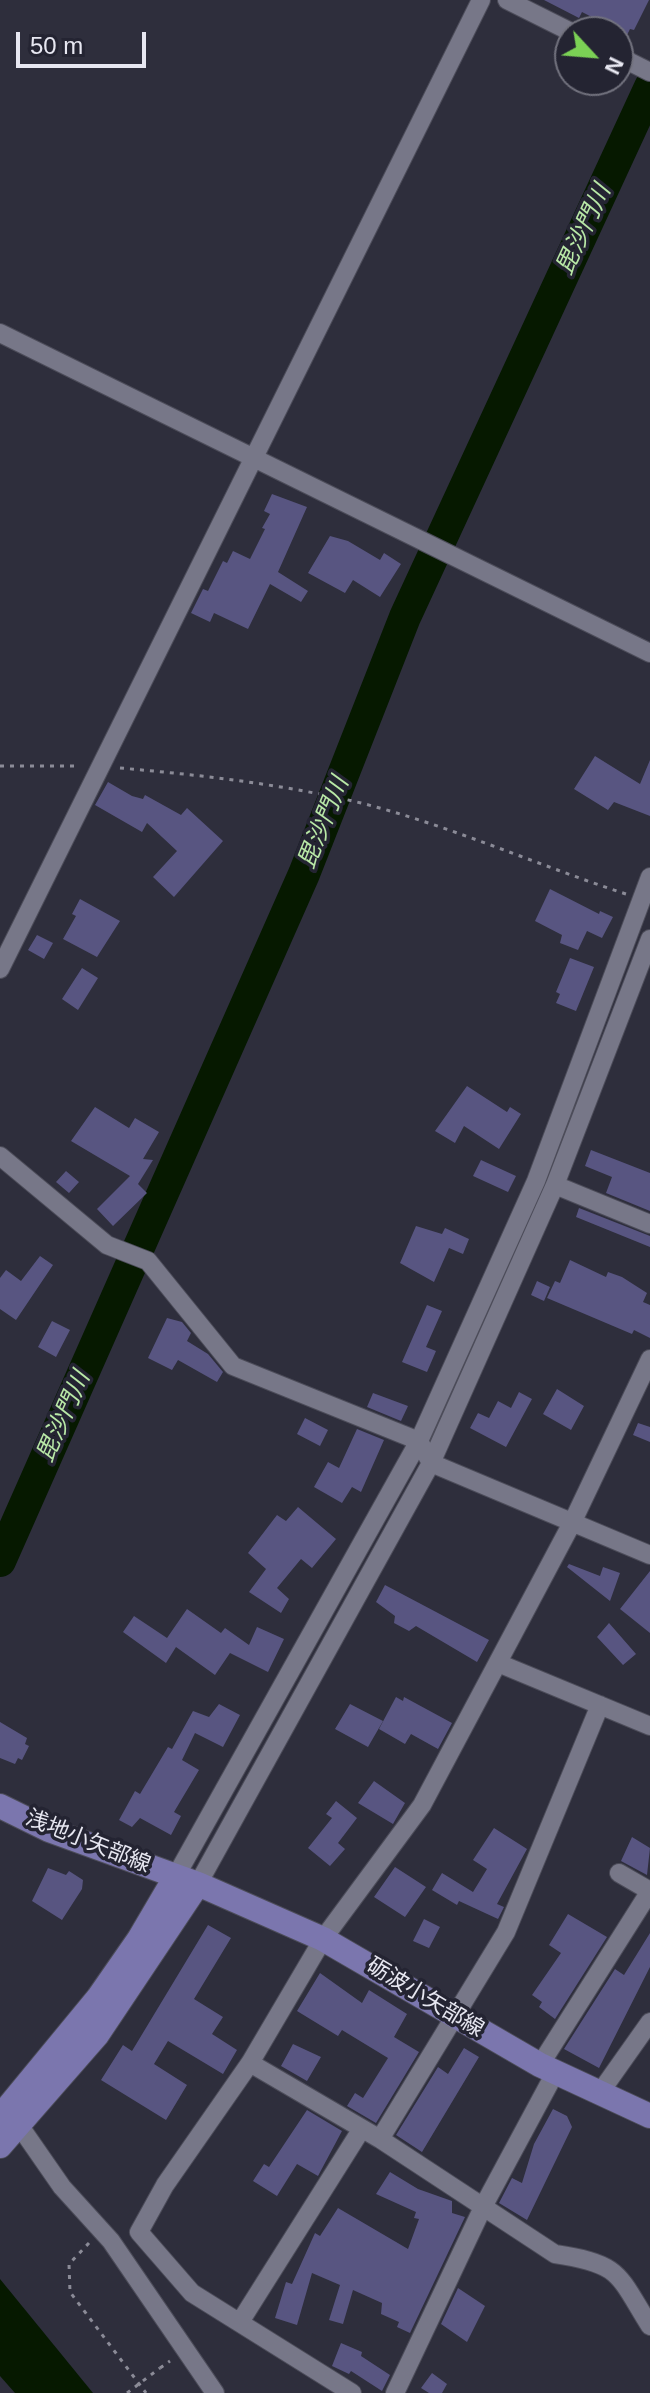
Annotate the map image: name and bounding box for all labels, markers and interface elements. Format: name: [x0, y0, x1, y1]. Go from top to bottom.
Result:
scale bar: [20, 16, 150, 66]
north arrow: [554, 16, 634, 96]
text: 50 m: [30, 32, 83, 59]
text: N: [600, 53, 629, 78]
water label: 毘沙門川: [551, 180, 617, 280]
water label: 毘沙門川: [293, 773, 355, 873]
water label: 毘沙門川: [31, 1367, 97, 1467]
street label: 浅地小矢部線: [22, 1805, 154, 1879]
street label: 砺波小矢部線: [362, 1953, 488, 2043]

